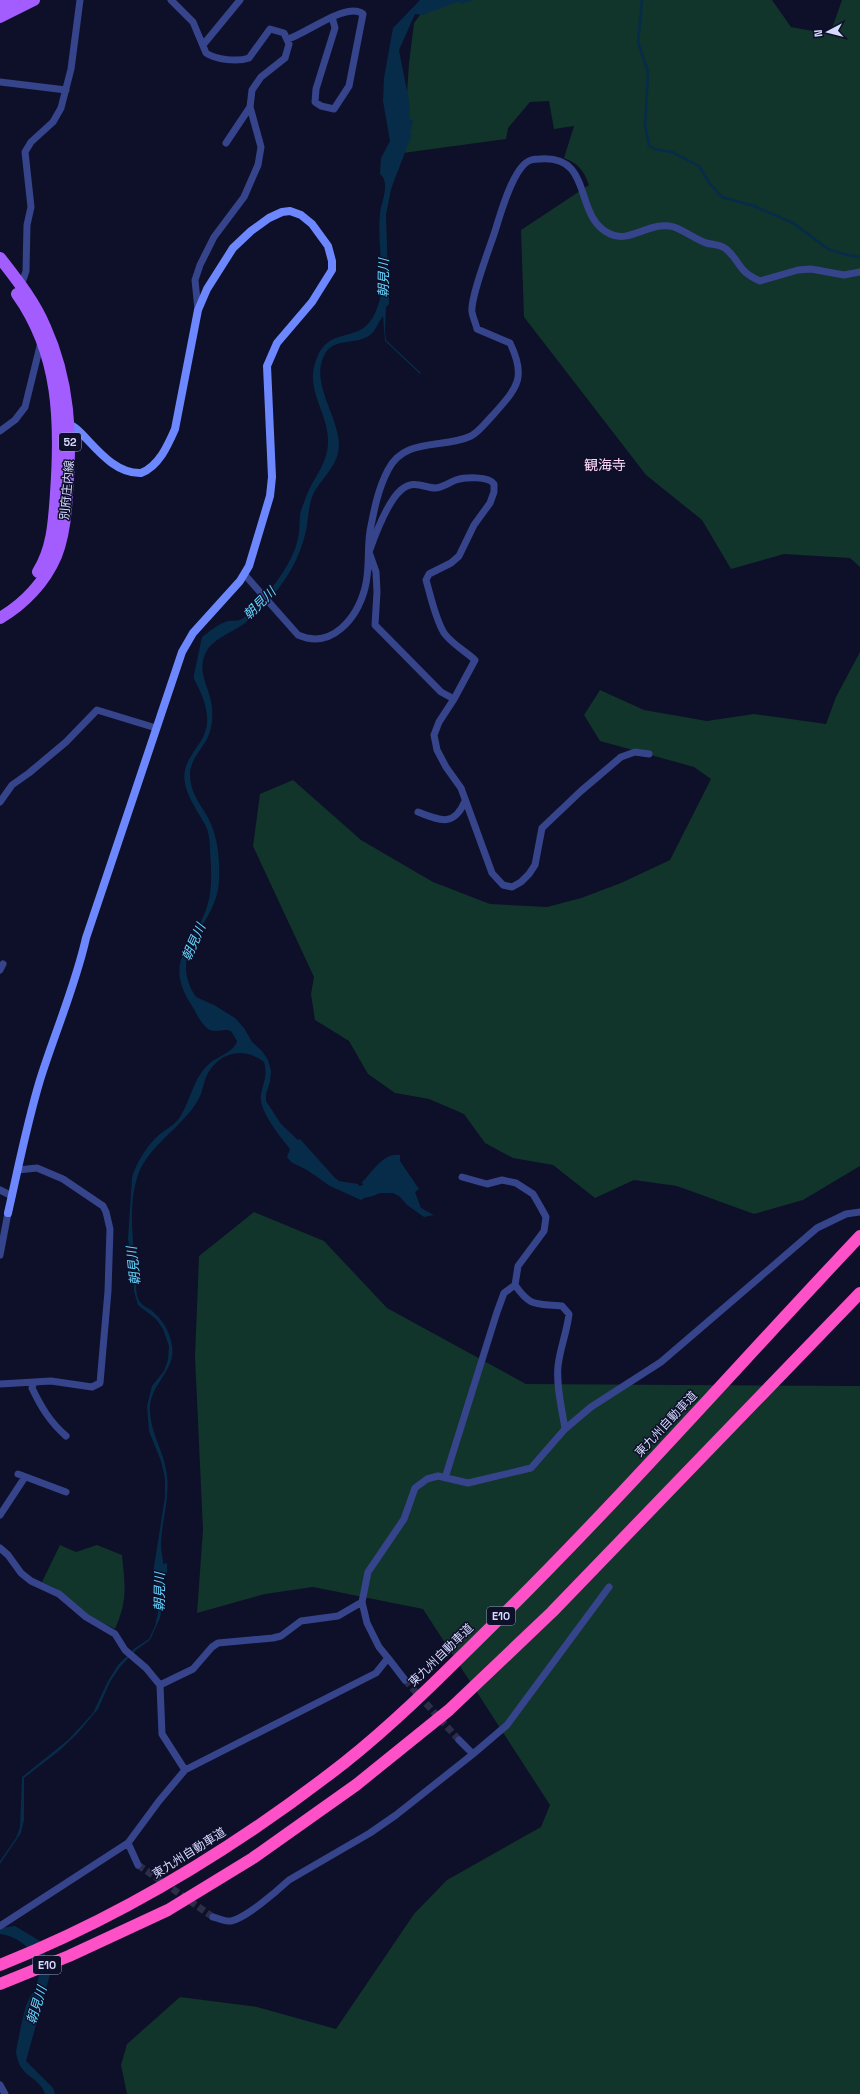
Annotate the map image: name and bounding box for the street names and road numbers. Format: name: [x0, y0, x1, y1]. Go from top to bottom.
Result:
road number: 52: [59, 433, 81, 451]
street label: 別府庄内線: [56, 459, 78, 521]
street label: 東九州自動車道: [631, 1388, 701, 1460]
road number: E10: [487, 1607, 515, 1625]
street label: 東九州自動車道: [405, 1620, 477, 1690]
street label: 東九州自動車道: [149, 1824, 229, 1882]
road number: E10: [33, 1956, 61, 1974]

